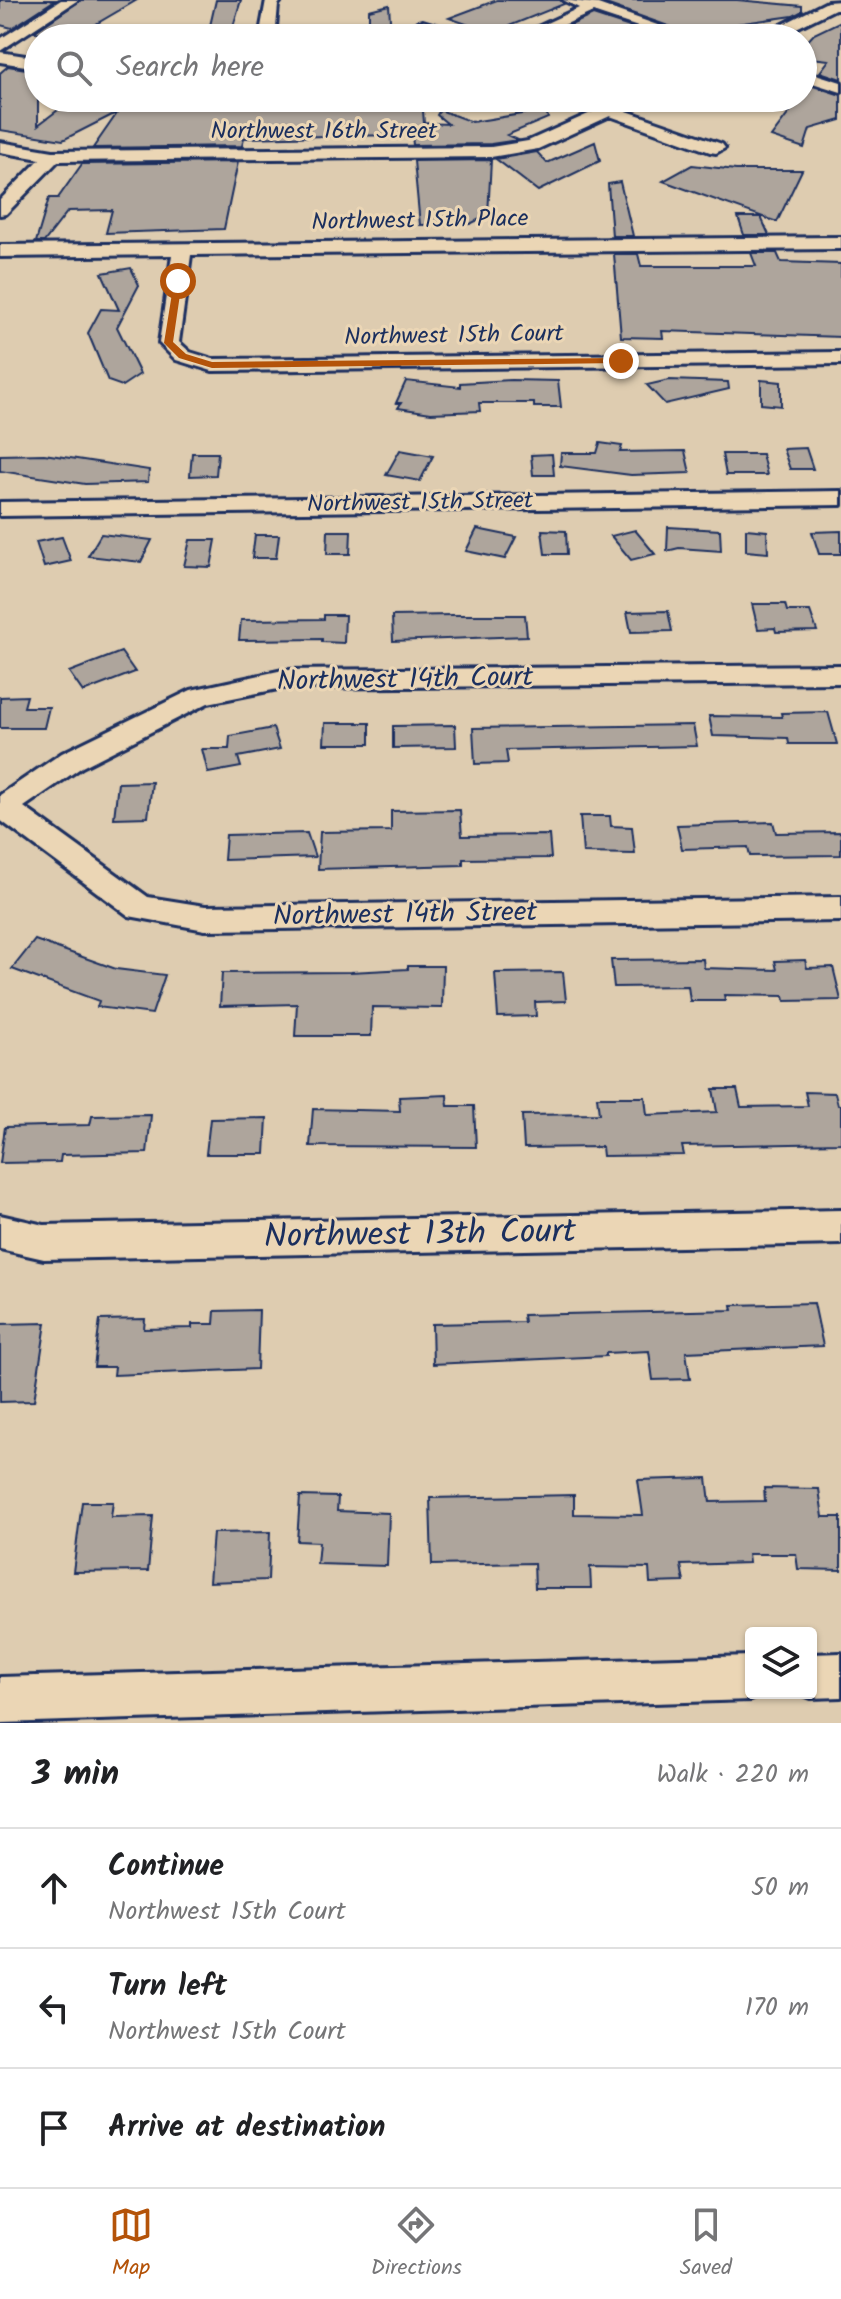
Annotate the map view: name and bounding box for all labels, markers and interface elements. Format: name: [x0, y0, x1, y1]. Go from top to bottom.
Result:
search box: [24, 24, 817, 112]
text: Search here: [116, 44, 264, 92]
icon: search: [52, 46, 96, 90]
street label: Northwest 16th Street: [211, 112, 438, 151]
street label: Northwest 15th Place: [311, 200, 529, 242]
route start: [160, 263, 196, 299]
street label: Northwest 15th Court: [344, 315, 565, 357]
route end: [603, 343, 639, 379]
street label: Northwest 15th Street: [306, 482, 534, 524]
street label: Northwest 14th Court: [276, 655, 535, 705]
street label: Northwest 14th Street: [272, 890, 539, 940]
street label: Northwest 13th Court: [263, 1205, 577, 1265]
map controls: [745, 1627, 817, 1699]
button: layers: [745, 1627, 817, 1699]
text: 3 min: [32, 1748, 119, 1802]
text: Walk · 220 m: [657, 1754, 809, 1796]
text: Continue: [108, 1843, 224, 1891]
icon: ahead: [32, 1866, 76, 1910]
text: 50 m: [751, 1867, 809, 1909]
text: Northwest 15th Court: [108, 1891, 346, 1933]
text: Turn left: [108, 1963, 227, 2011]
icon: left: [32, 1986, 76, 2030]
text: 170 m: [745, 1987, 809, 2029]
text: Northwest 15th Court: [108, 2011, 346, 2053]
text: Arrive at destination: [108, 2104, 385, 2152]
icon: arrive: [32, 2106, 76, 2150]
tab: Map: [109, 2203, 153, 2286]
tab: Directions: [371, 2203, 462, 2286]
tab: Saved: [680, 2203, 732, 2286]

